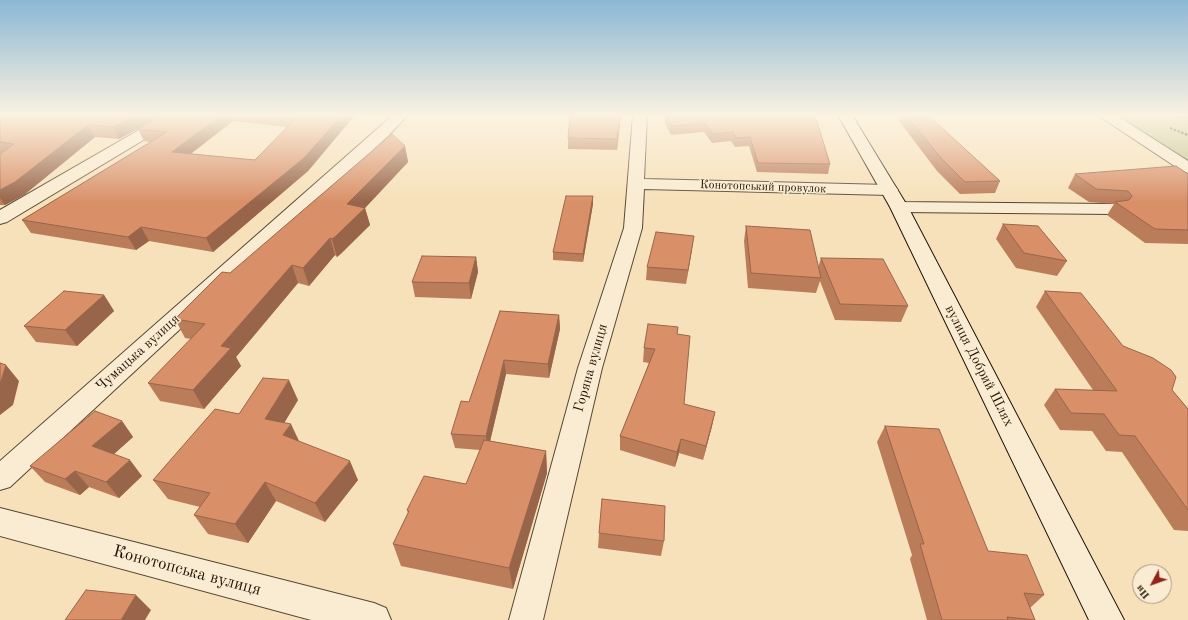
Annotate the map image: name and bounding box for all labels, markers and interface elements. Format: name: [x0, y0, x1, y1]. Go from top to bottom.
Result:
street label: Конотопський провулок: [700, 178, 826, 196]
street label: вулиця Добрий Шлях: [941, 302, 1017, 430]
street label: Чумацька вулиця: [93, 311, 183, 395]
street label: Горяна вулиця: [570, 322, 612, 414]
street label: Конотопська вулиця: [111, 541, 263, 601]
north arrow: [1132, 564, 1172, 604]
text: Пн: [1134, 582, 1152, 601]

